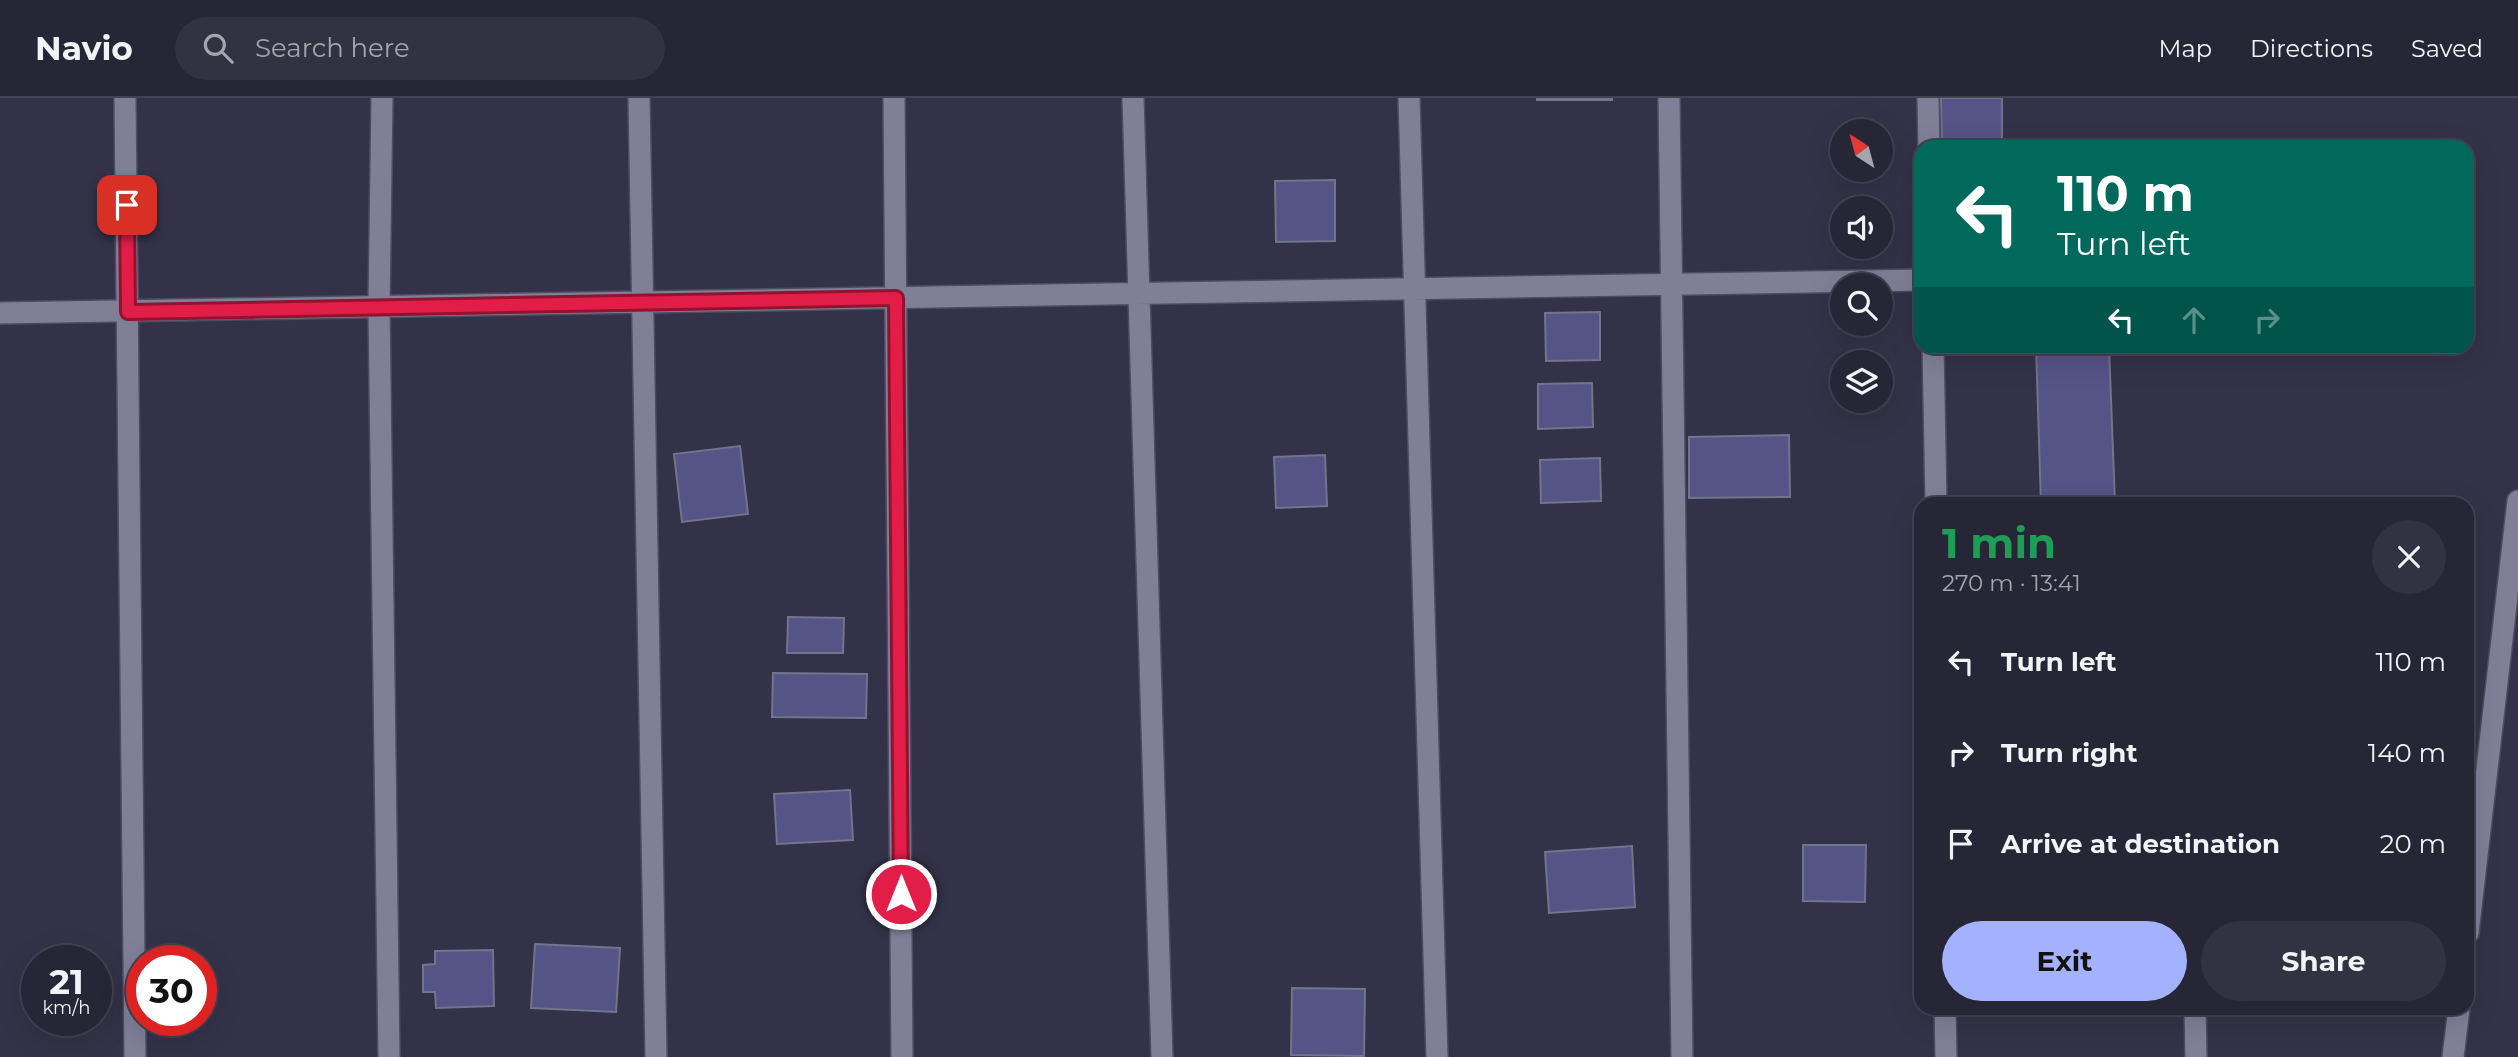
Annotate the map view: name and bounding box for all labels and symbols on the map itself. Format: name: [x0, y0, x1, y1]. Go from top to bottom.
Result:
north arrow: [1830, 119, 1894, 182]
pin: [97, 175, 157, 235]
position arrow: [864, 857, 938, 931]
speed limit sign: 30: [126, 945, 217, 1036]

